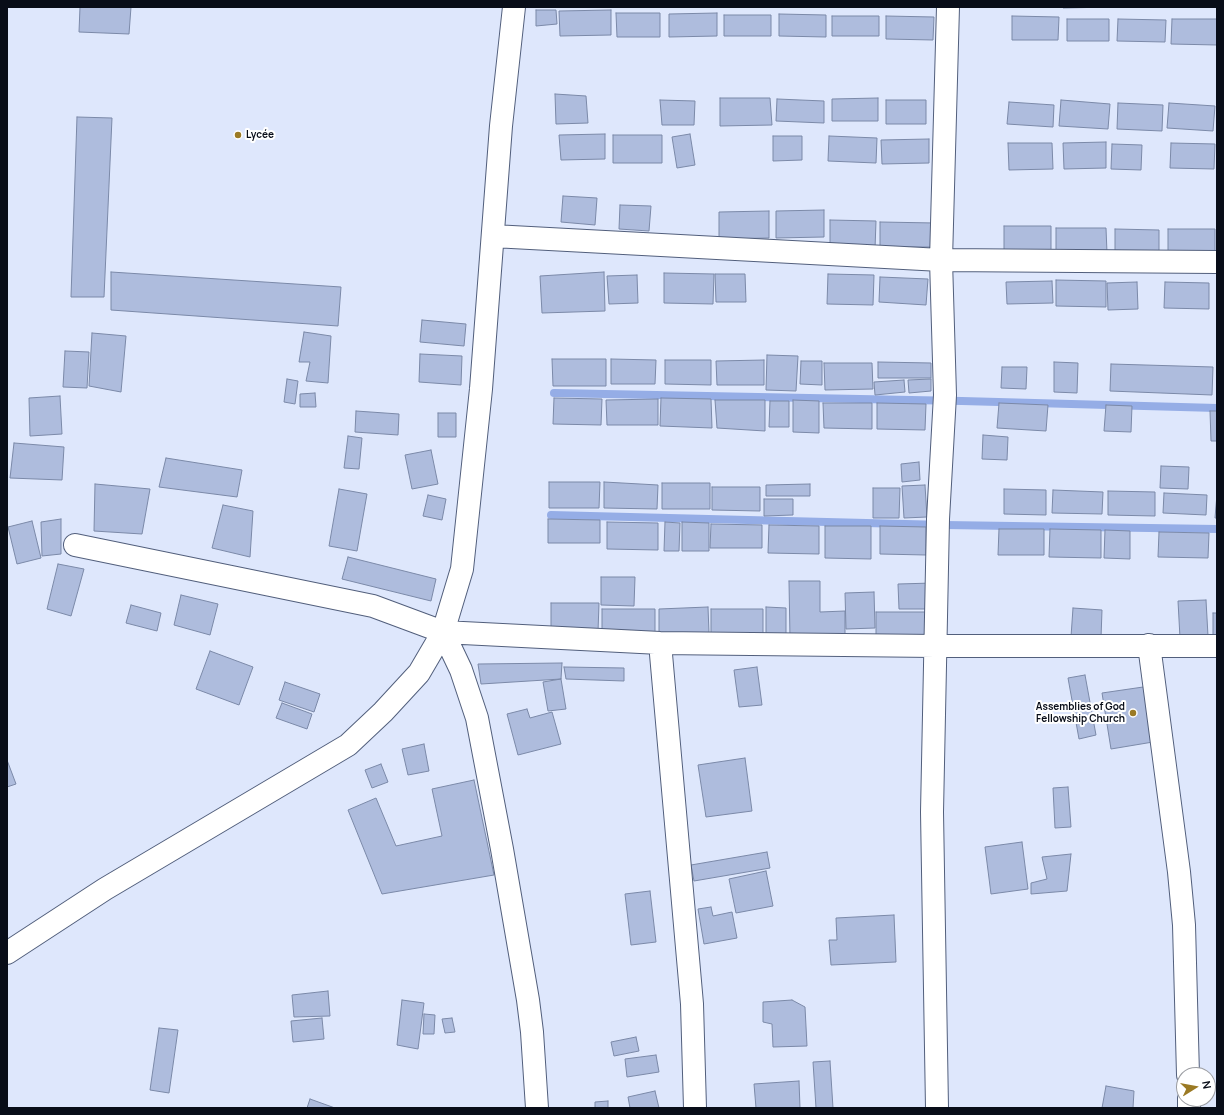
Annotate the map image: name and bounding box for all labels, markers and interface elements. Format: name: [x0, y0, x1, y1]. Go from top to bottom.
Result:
place label: Lycée: [246, 129, 274, 141]
marker: Lycée: [233, 130, 243, 140]
place label: Assemblies of God Fellowship Church: [1036, 701, 1125, 724]
marker: Assemblies of God Fellowship Church: [1128, 708, 1138, 718]
north arrow: [1176, 1067, 1216, 1107]
text: N: [1199, 1079, 1215, 1090]

